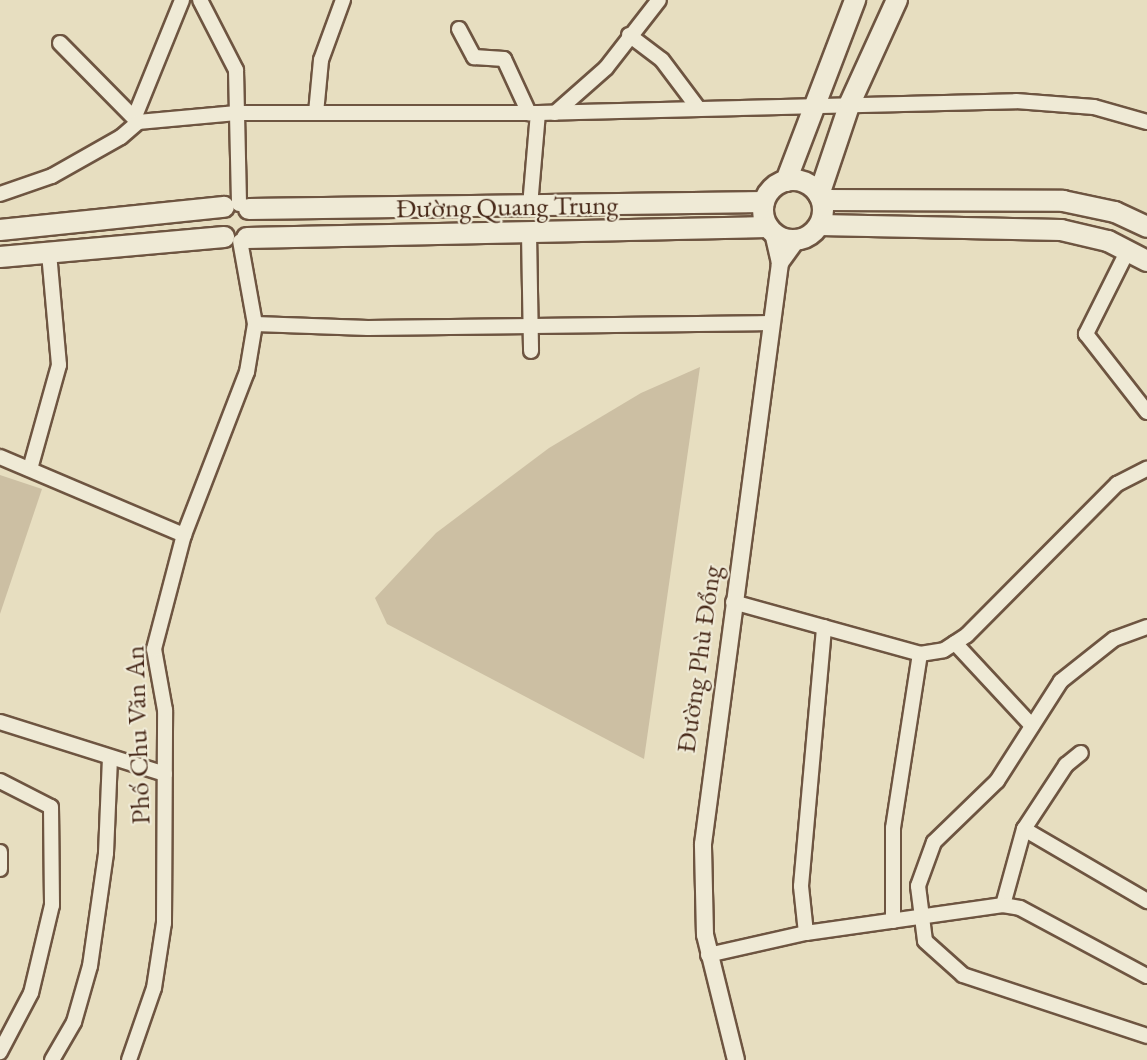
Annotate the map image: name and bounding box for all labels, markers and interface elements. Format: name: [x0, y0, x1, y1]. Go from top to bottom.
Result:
street label: Đường Quang Trung: [396, 188, 618, 224]
street label: Đường Phù Đổng: [669, 563, 727, 755]
street label: Phố Chu Văn An: [118, 645, 156, 825]

